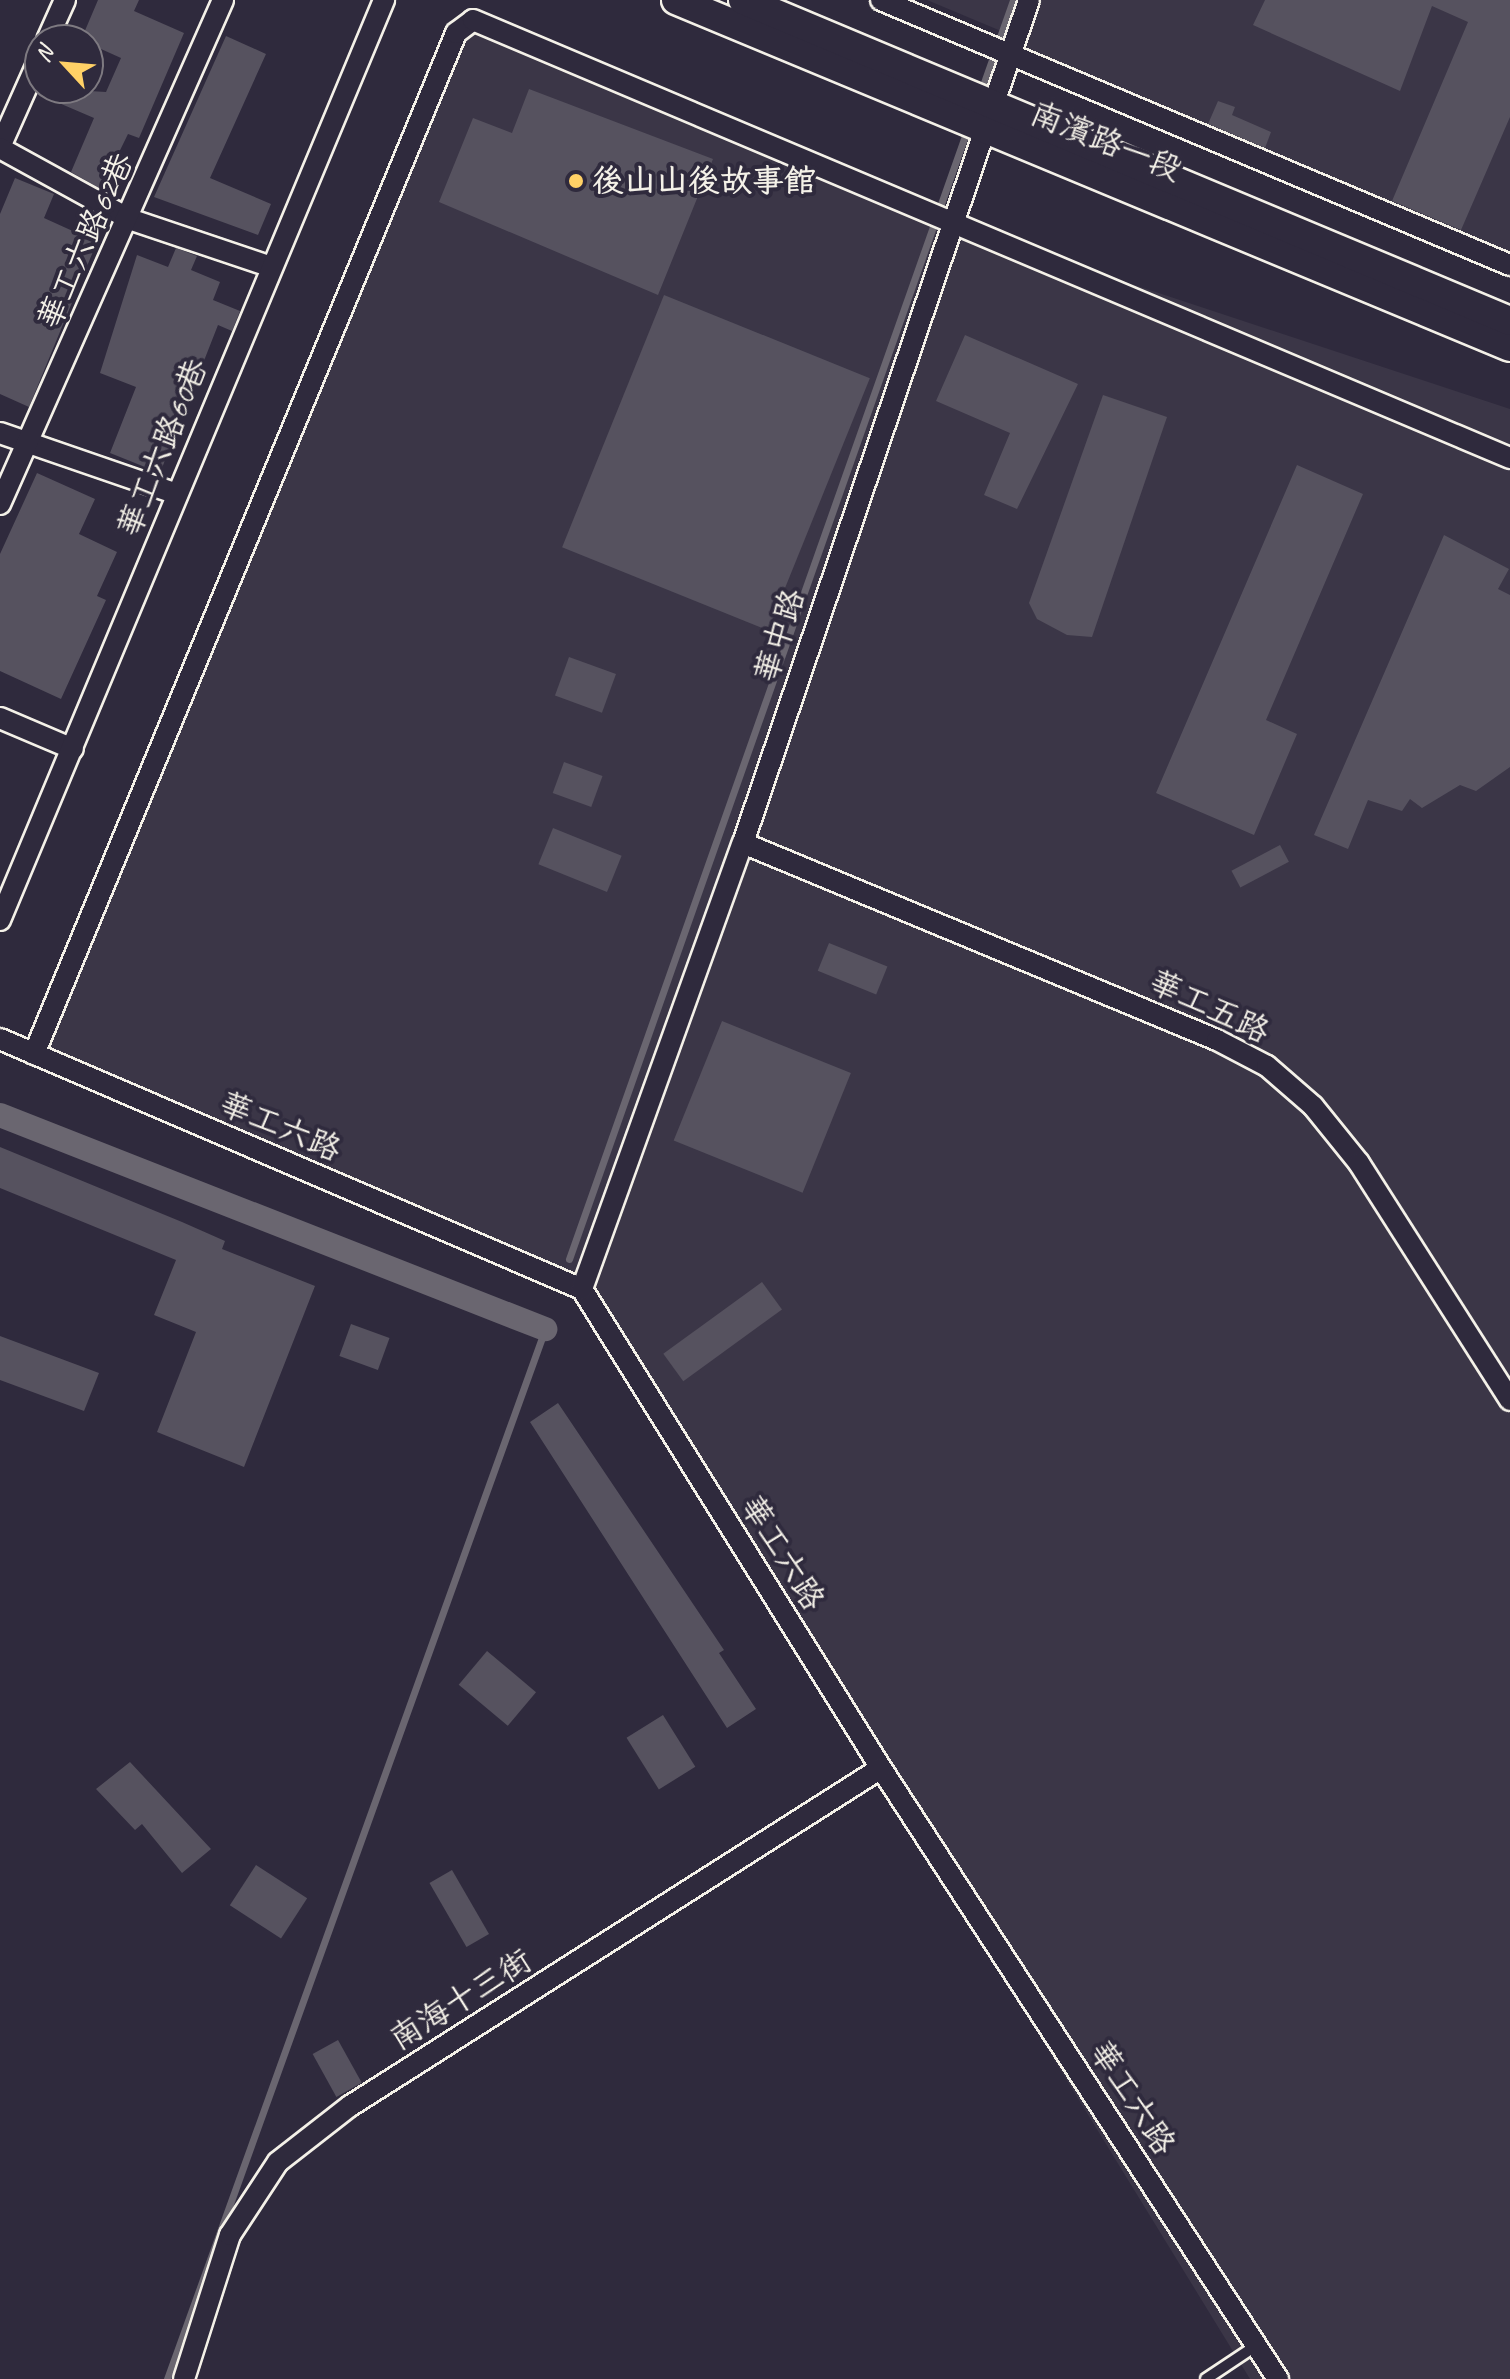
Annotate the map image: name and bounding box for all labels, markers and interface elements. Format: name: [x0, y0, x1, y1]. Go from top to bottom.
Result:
north arrow: [24, 24, 104, 104]
text: N: [29, 42, 60, 67]
street label: 南濱路一段: [1025, 94, 1187, 190]
street label: 華工六路62巷: [30, 147, 142, 335]
place label: 後山山後故事館: [592, 162, 816, 200]
marker: 後山山後故事館: [567, 172, 585, 190]
street label: 華工六路60巷: [110, 353, 216, 543]
street label: 華中路: [747, 584, 813, 688]
street label: 華工五路: [1143, 963, 1275, 1051]
street label: 華工六路: [214, 1084, 346, 1170]
street label: 華工六路: [732, 1489, 832, 1617]
street label: 南海十三街: [383, 1941, 539, 2059]
street label: 華工六路: [1081, 2034, 1183, 2162]

